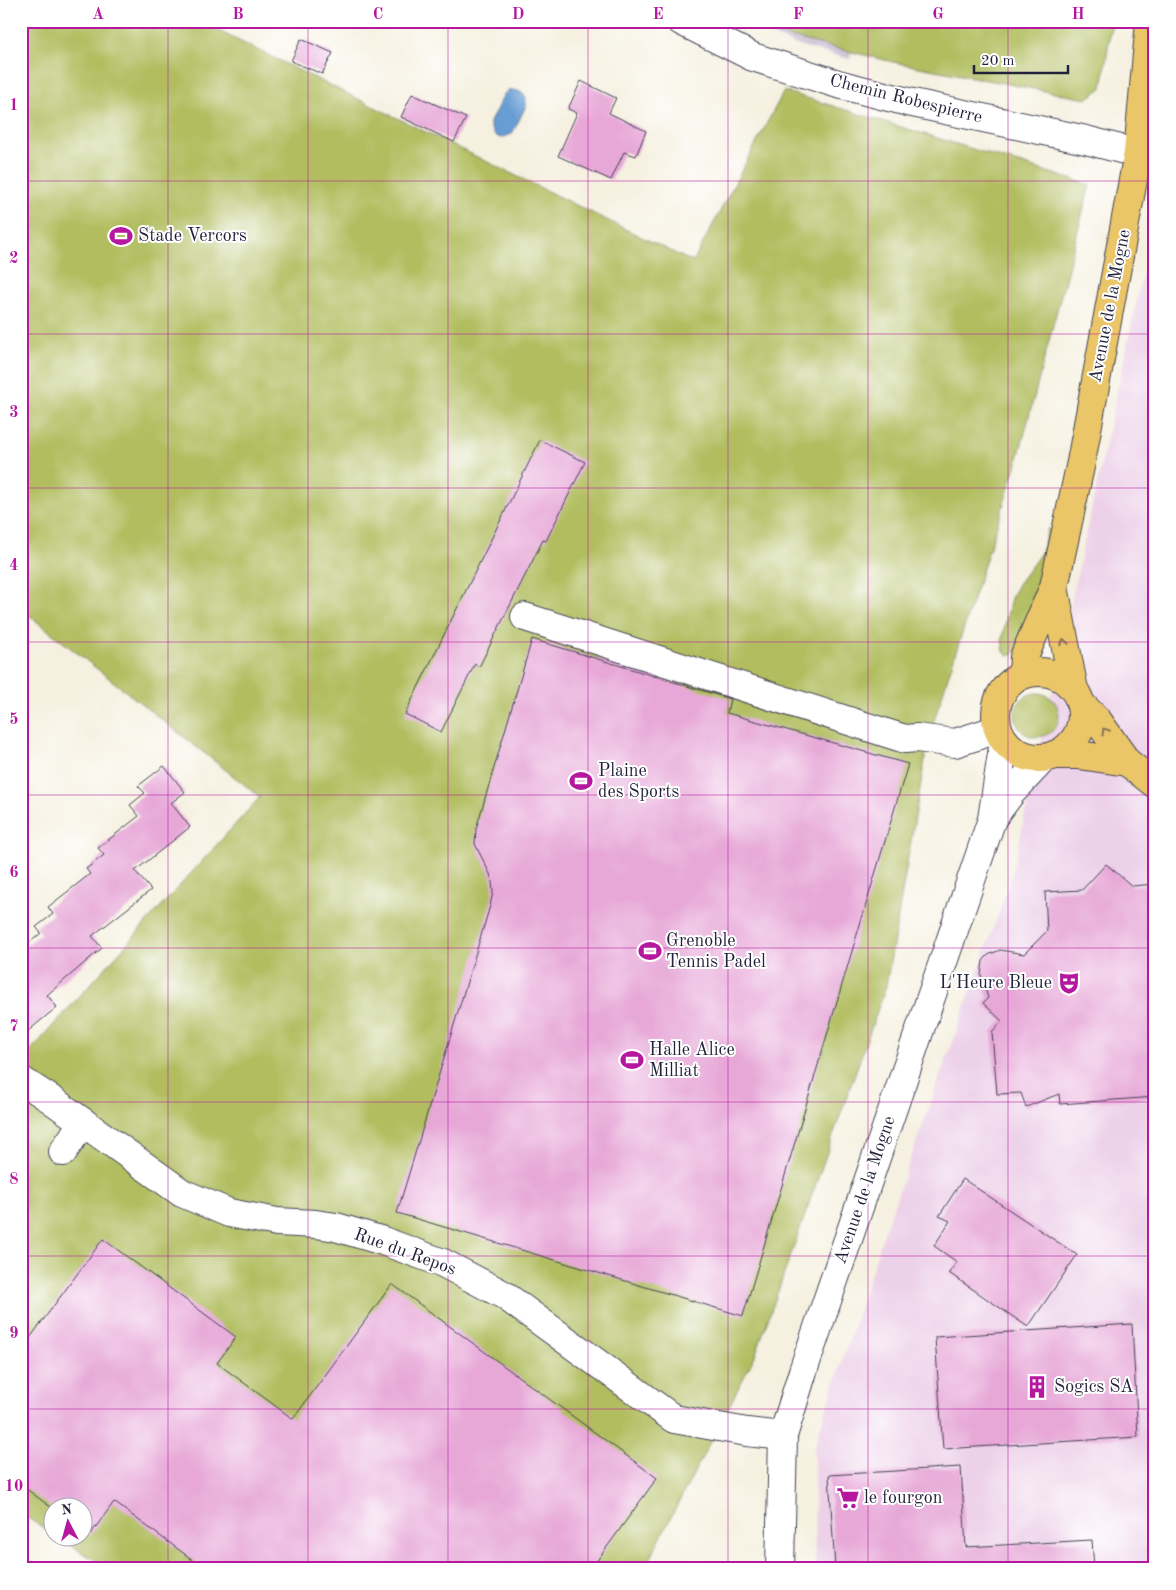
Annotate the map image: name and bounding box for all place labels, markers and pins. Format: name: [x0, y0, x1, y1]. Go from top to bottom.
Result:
sports icon: Stade Vercors: [108, 223, 134, 249]
place label: Stade Vercors: [138, 227, 247, 245]
place label: Plaine des Sports: [598, 762, 680, 801]
sports icon: Plaine des Sports: [568, 768, 594, 794]
place label: Grenoble Tennis Padel: [666, 932, 766, 971]
sports icon: Grenoble Tennis Padel: [637, 938, 663, 964]
theatre icon: L'Heure Bleue: [1056, 970, 1082, 996]
place label: L'Heure Bleue: [939, 974, 1052, 992]
place label: Halle Alice Milliat: [649, 1041, 735, 1080]
sports icon: Halle Alice Milliat: [619, 1047, 645, 1073]
building icon: Sogics SA: [1024, 1374, 1050, 1400]
place label: Sogics SA: [1054, 1378, 1134, 1396]
supermarket icon: le fourgon: [835, 1485, 861, 1511]
place label: le fourgon: [864, 1489, 943, 1507]

